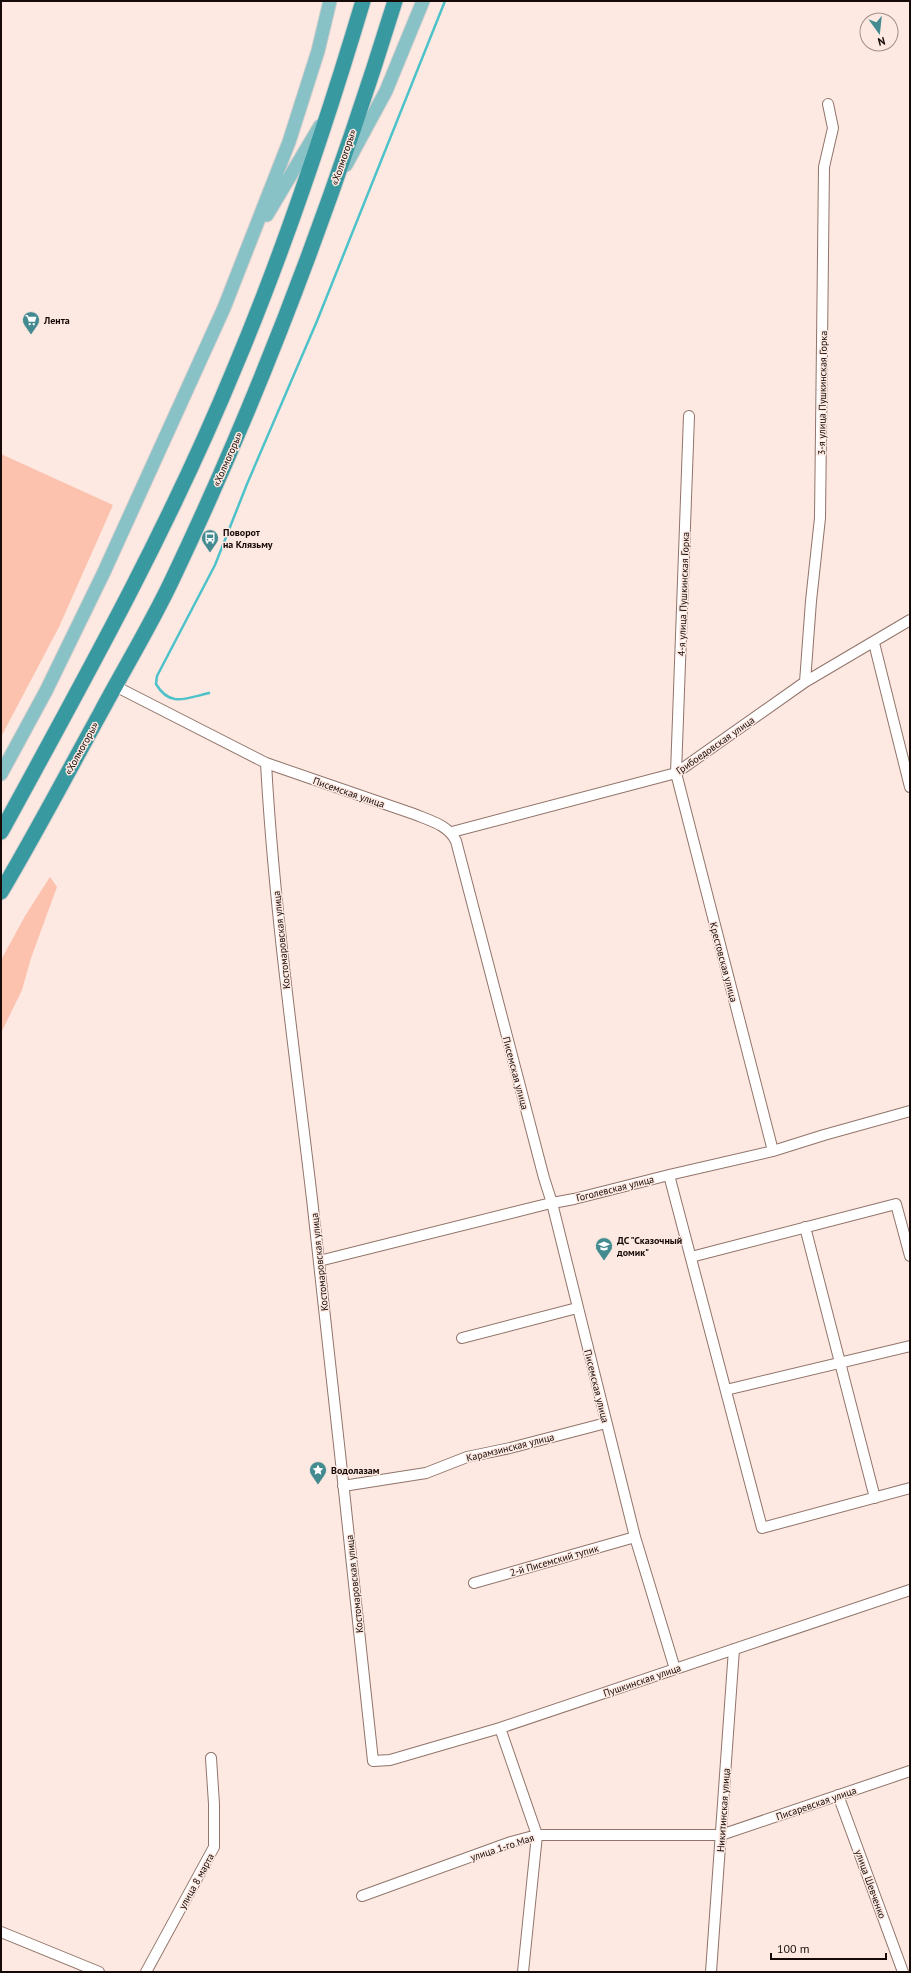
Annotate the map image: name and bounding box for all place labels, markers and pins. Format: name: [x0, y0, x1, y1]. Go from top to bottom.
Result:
supermarket icon: Лента: [21, 310, 41, 335]
place label: Лента: [43, 314, 70, 327]
place label: Поворот на Клязьму: [223, 526, 273, 551]
bus stop icon: Поворот на Клязьму: [200, 528, 220, 553]
place label: ДС "Сказочный домик": [616, 1234, 682, 1259]
school or university icon: ДС "Сказочный домик": [594, 1236, 614, 1261]
place icon: Водолазам: [308, 1460, 328, 1485]
place label: Водолазам: [331, 1464, 380, 1477]

